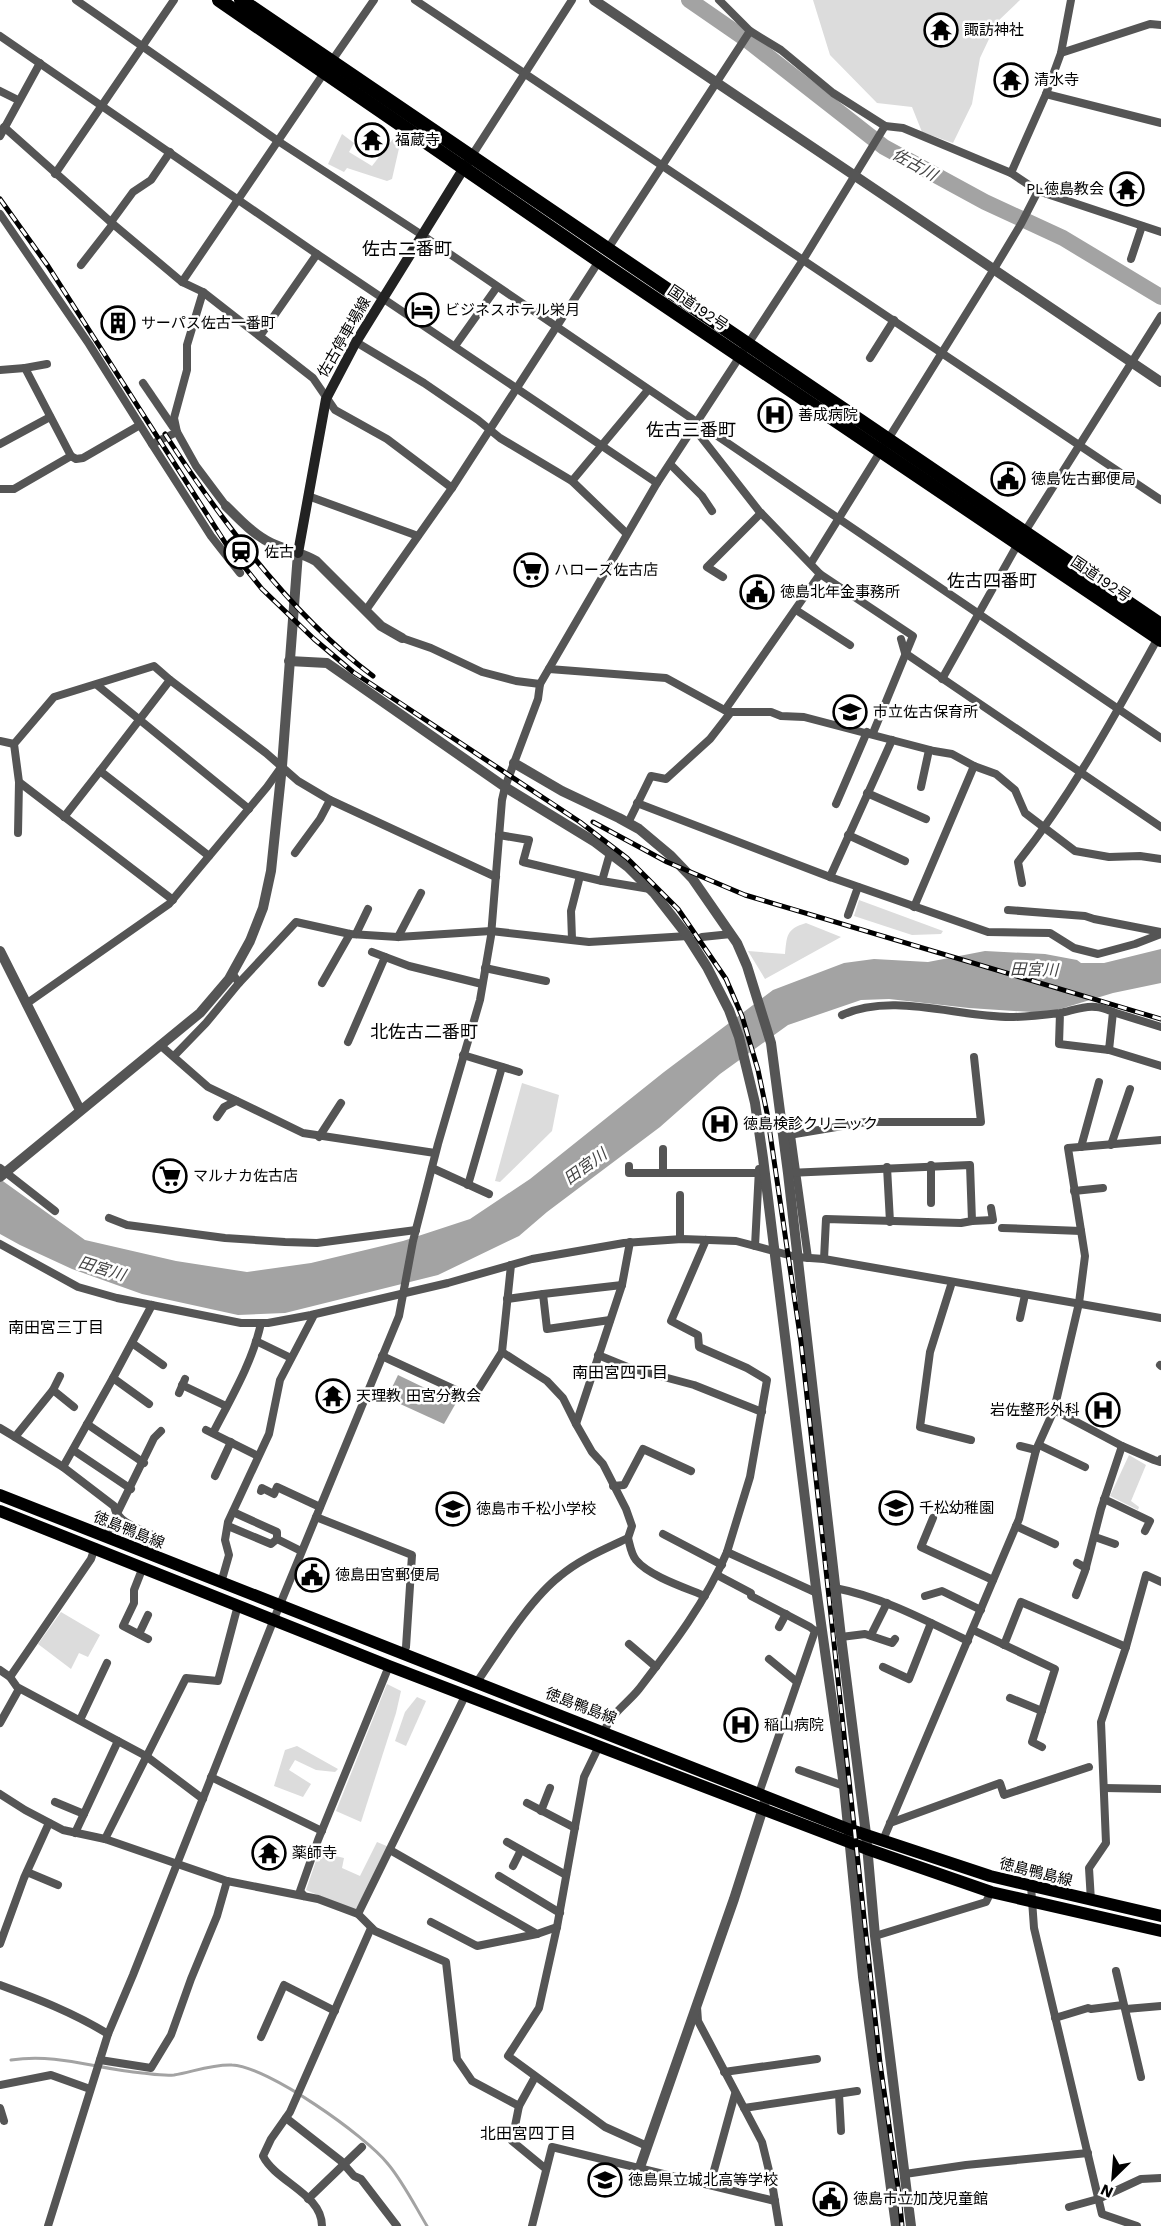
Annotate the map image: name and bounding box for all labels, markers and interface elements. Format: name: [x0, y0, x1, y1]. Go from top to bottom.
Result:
temple icon: 諏訪神社: [923, 12, 959, 48]
place label: 諏訪神社: [964, 21, 1024, 39]
temple icon: 清水寺: [993, 62, 1029, 98]
place label: 清水寺: [1034, 71, 1079, 89]
temple icon: 福蔵寺: [354, 122, 390, 158]
place label: 福蔵寺: [395, 131, 440, 149]
water label: 佐古川: [889, 144, 942, 185]
temple icon: PL徳島教会: [1109, 171, 1145, 207]
place label: PL徳島教会: [1026, 180, 1104, 198]
district label: 佐古二番町: [362, 238, 452, 259]
street label: 国道192号: [664, 281, 732, 335]
hotel icon: ビジネスホテル栄月: [404, 292, 440, 328]
street label: 佐古停車場線: [314, 294, 374, 380]
place label: ビジネスホテル栄月: [445, 301, 580, 319]
building icon: サーパス佐古一番町: [100, 305, 136, 341]
place label: サーパス佐古一番町: [141, 314, 276, 332]
hospital icon: 善成病院: [757, 397, 793, 433]
place label: 善成病院: [798, 406, 858, 424]
district label: 佐古三番町: [646, 419, 736, 440]
public building icon: 徳島佐古郵便局: [990, 461, 1026, 497]
place label: 徳島佐古郵便局: [1031, 470, 1136, 488]
station icon: 佐古: [223, 534, 259, 570]
place label: 佐古: [264, 543, 294, 561]
supermarket icon: ハローズ佐古店: [513, 552, 549, 588]
street label: 国道192号: [1067, 552, 1135, 606]
place label: ハローズ佐古店: [554, 561, 658, 579]
district label: 佐古四番町: [947, 570, 1037, 591]
public building icon: 徳島北年金事務所: [739, 574, 775, 610]
place label: 徳島北年金事務所: [780, 583, 900, 601]
school or university icon: 市立佐古保育所: [832, 694, 868, 730]
place label: 市立佐古保育所: [873, 703, 978, 721]
water label: 田宮川: [1010, 960, 1060, 979]
district label: 北佐古二番町: [370, 1021, 478, 1042]
hospital icon: 徳島検診クリニック: [702, 1106, 738, 1142]
place label: 徳島検診クリニック: [743, 1115, 878, 1133]
water label: 田宮川: [560, 1143, 612, 1188]
supermarket icon: マルナカ佐古店: [152, 1158, 188, 1194]
place label: マルナカ佐古店: [193, 1167, 298, 1185]
water label: 田宮川: [76, 1252, 129, 1285]
district label: 南田宮三丁目: [8, 1318, 104, 1337]
district label: 南田宮四丁目: [572, 1363, 668, 1382]
temple icon: 天理教 田宮分教会: [315, 1378, 351, 1414]
place label: 天理教 田宮分教会: [356, 1387, 481, 1405]
hospital icon: 岩佐整形外科: [1085, 1392, 1121, 1428]
place label: 岩佐整形外科: [990, 1401, 1080, 1419]
school or university icon: 千松幼稚園: [878, 1490, 914, 1526]
school or university icon: 徳島市千松小学校: [435, 1491, 471, 1527]
place label: 千松幼稚園: [919, 1499, 994, 1517]
place label: 徳島市千松小学校: [476, 1500, 596, 1518]
street label: 徳島鴨島線: [91, 1508, 167, 1552]
public building icon: 徳島田宮郵便局: [294, 1557, 330, 1593]
place label: 徳島田宮郵便局: [335, 1566, 440, 1584]
street label: 徳島鴨島線: [543, 1684, 619, 1728]
hospital icon: 稲山病院: [723, 1707, 759, 1743]
place label: 稲山病院: [764, 1716, 824, 1734]
temple icon: 薬師寺: [251, 1835, 287, 1871]
place label: 薬師寺: [292, 1844, 337, 1862]
street label: 徳島鴨島線: [997, 1854, 1075, 1890]
district label: 北田宮四丁目: [480, 2124, 576, 2143]
north arrow: [1083, 2148, 1143, 2208]
school or university icon: 徳島県立城北高等学校: [587, 2162, 623, 2198]
place label: 徳島県立城北高等学校: [628, 2171, 778, 2189]
text: N: [1097, 2180, 1116, 2202]
public building icon: 徳島市立加茂児童館: [812, 2181, 848, 2217]
place label: 徳島市立加茂児童館: [853, 2190, 988, 2208]

